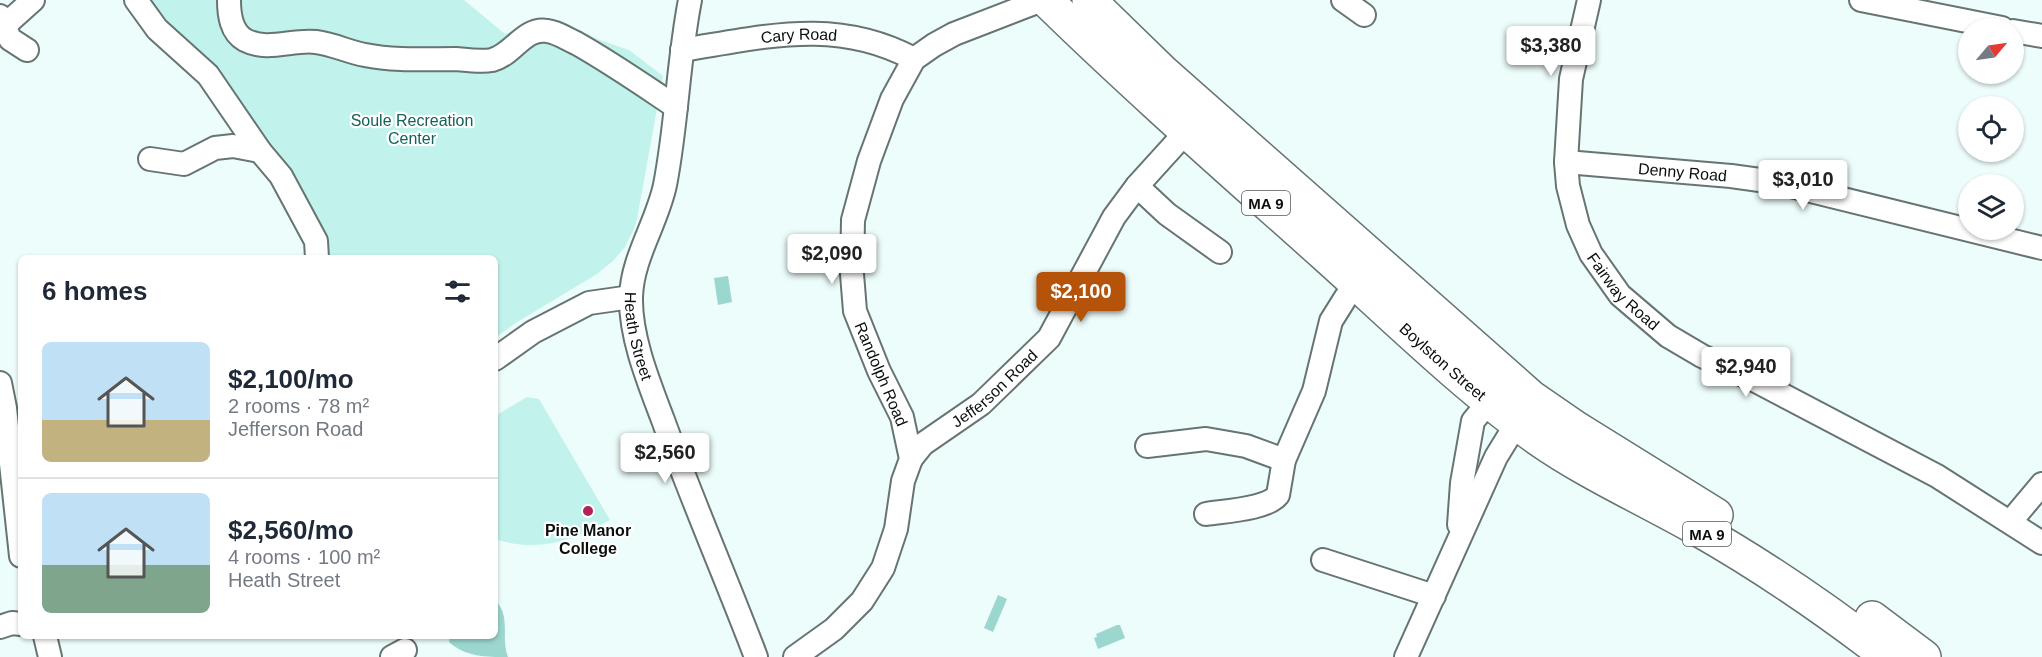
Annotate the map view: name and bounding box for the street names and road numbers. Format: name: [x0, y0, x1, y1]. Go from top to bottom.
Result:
street label: Cary Road: [760, 25, 838, 46]
street label: Denny Road: [1638, 160, 1728, 184]
road number: MA 9: [1242, 191, 1290, 215]
street label: Fairway Road: [1584, 249, 1663, 333]
street label: Heath Street: [622, 292, 656, 383]
street label: Randolph Road: [851, 319, 911, 429]
street label: Boylston Street: [1397, 319, 1490, 404]
street label: Jefferson Road: [948, 346, 1040, 430]
road number: MA 9: [1683, 522, 1731, 546]

